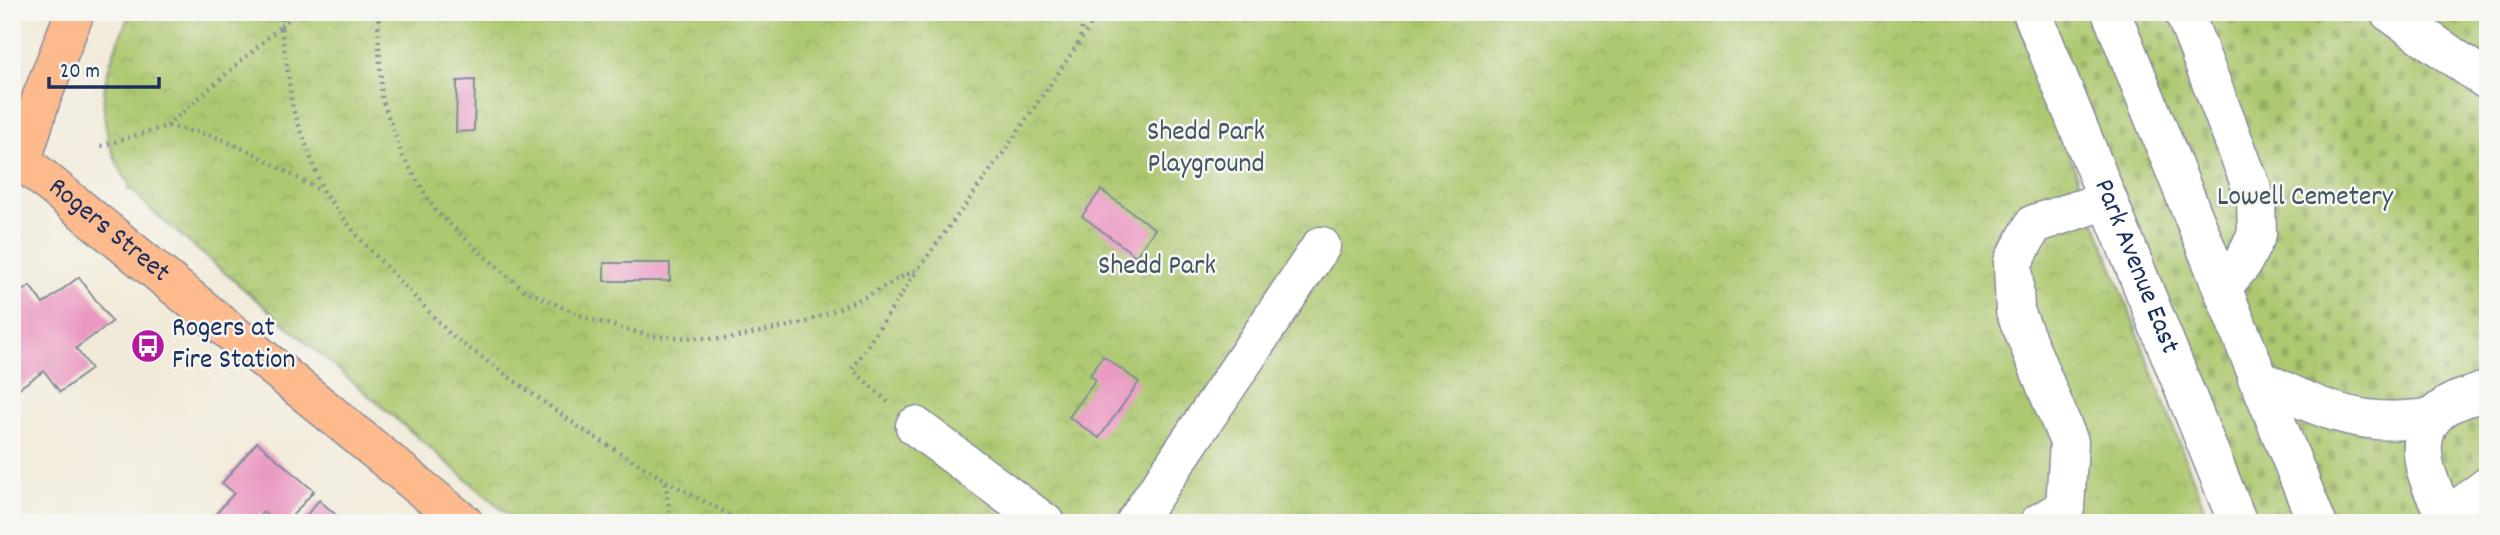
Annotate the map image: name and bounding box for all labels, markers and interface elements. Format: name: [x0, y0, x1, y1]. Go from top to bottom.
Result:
scale bar: [49, 46, 159, 90]
text: 20 m: [60, 58, 100, 88]
park label: Shedd Park Playground: [1147, 114, 1265, 186]
street label: Rogers Street: [38, 169, 178, 294]
street label: Park Avenue East: [2082, 174, 2188, 360]
park label: Lowell Cemetery: [2217, 179, 2394, 219]
park label: Shedd Park: [1098, 248, 1216, 288]
place label: Rogers at Fire Station: [172, 310, 295, 382]
bus stop icon: Rogers at Fire Station: [129, 327, 167, 365]

